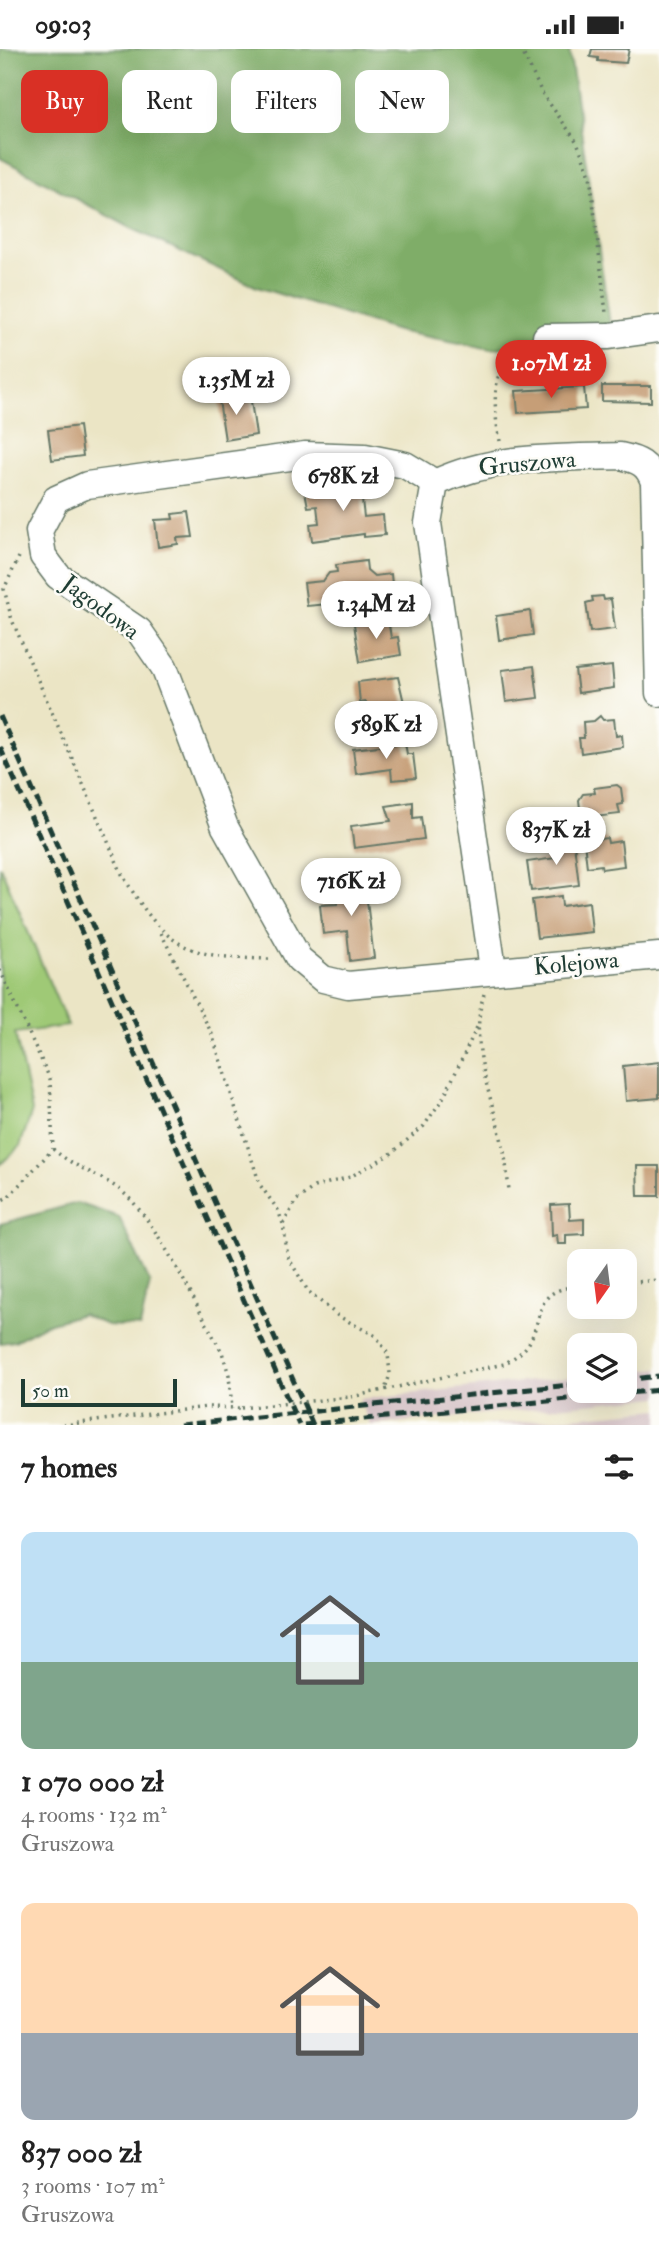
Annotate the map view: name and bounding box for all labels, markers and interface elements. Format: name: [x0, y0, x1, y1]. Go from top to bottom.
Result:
text: 09:03: [35, 9, 91, 41]
chip: Buy: [21, 70, 108, 133]
chip: Rent: [122, 70, 217, 133]
chip: Filters: [231, 70, 341, 133]
chip: New: [355, 70, 449, 133]
pin: 1.07M zł: [479, 341, 623, 400]
text: 1.07M zł: [511, 348, 591, 377]
pin: 1.35M zł: [164, 357, 308, 417]
text: 1.35M zł: [198, 365, 274, 394]
street label: Gruszowa: [477, 444, 578, 483]
pin: 678K zł: [278, 454, 408, 513]
text: 678K zł: [308, 461, 378, 490]
street label: Jagodowa: [55, 567, 147, 648]
pin: 1.34M zł: [304, 581, 448, 641]
text: 1.34M zł: [337, 589, 415, 618]
pin: 589K zł: [321, 701, 451, 761]
text: 589K zł: [351, 709, 421, 738]
pin: 837K zł: [491, 807, 621, 867]
text: 837K zł: [522, 815, 590, 844]
pin: 716K zł: [286, 859, 416, 918]
text: 716K zł: [317, 866, 385, 895]
street label: Kolejowa: [532, 944, 621, 983]
north arrow: [567, 1249, 637, 1319]
map controls: [567, 1249, 637, 1403]
button: layers: [567, 1333, 637, 1403]
scale bar: [21, 1376, 177, 1408]
text: 50 m: [32, 1379, 69, 1403]
icon: filters: [600, 1448, 638, 1486]
text: 7 homes: [21, 1449, 117, 1486]
icon: home: [267, 1577, 393, 1703]
text: 1 070 000 zł: [21, 1763, 163, 1800]
text: 4 rooms · 132 m²: [21, 1800, 167, 1829]
text: Gruszowa: [21, 1829, 114, 1858]
icon: home: [267, 1948, 393, 2074]
text: 837 000 zł: [21, 2134, 141, 2171]
text: 3 rooms · 107 m²: [21, 2171, 165, 2200]
text: Gruszowa: [21, 2200, 114, 2229]

